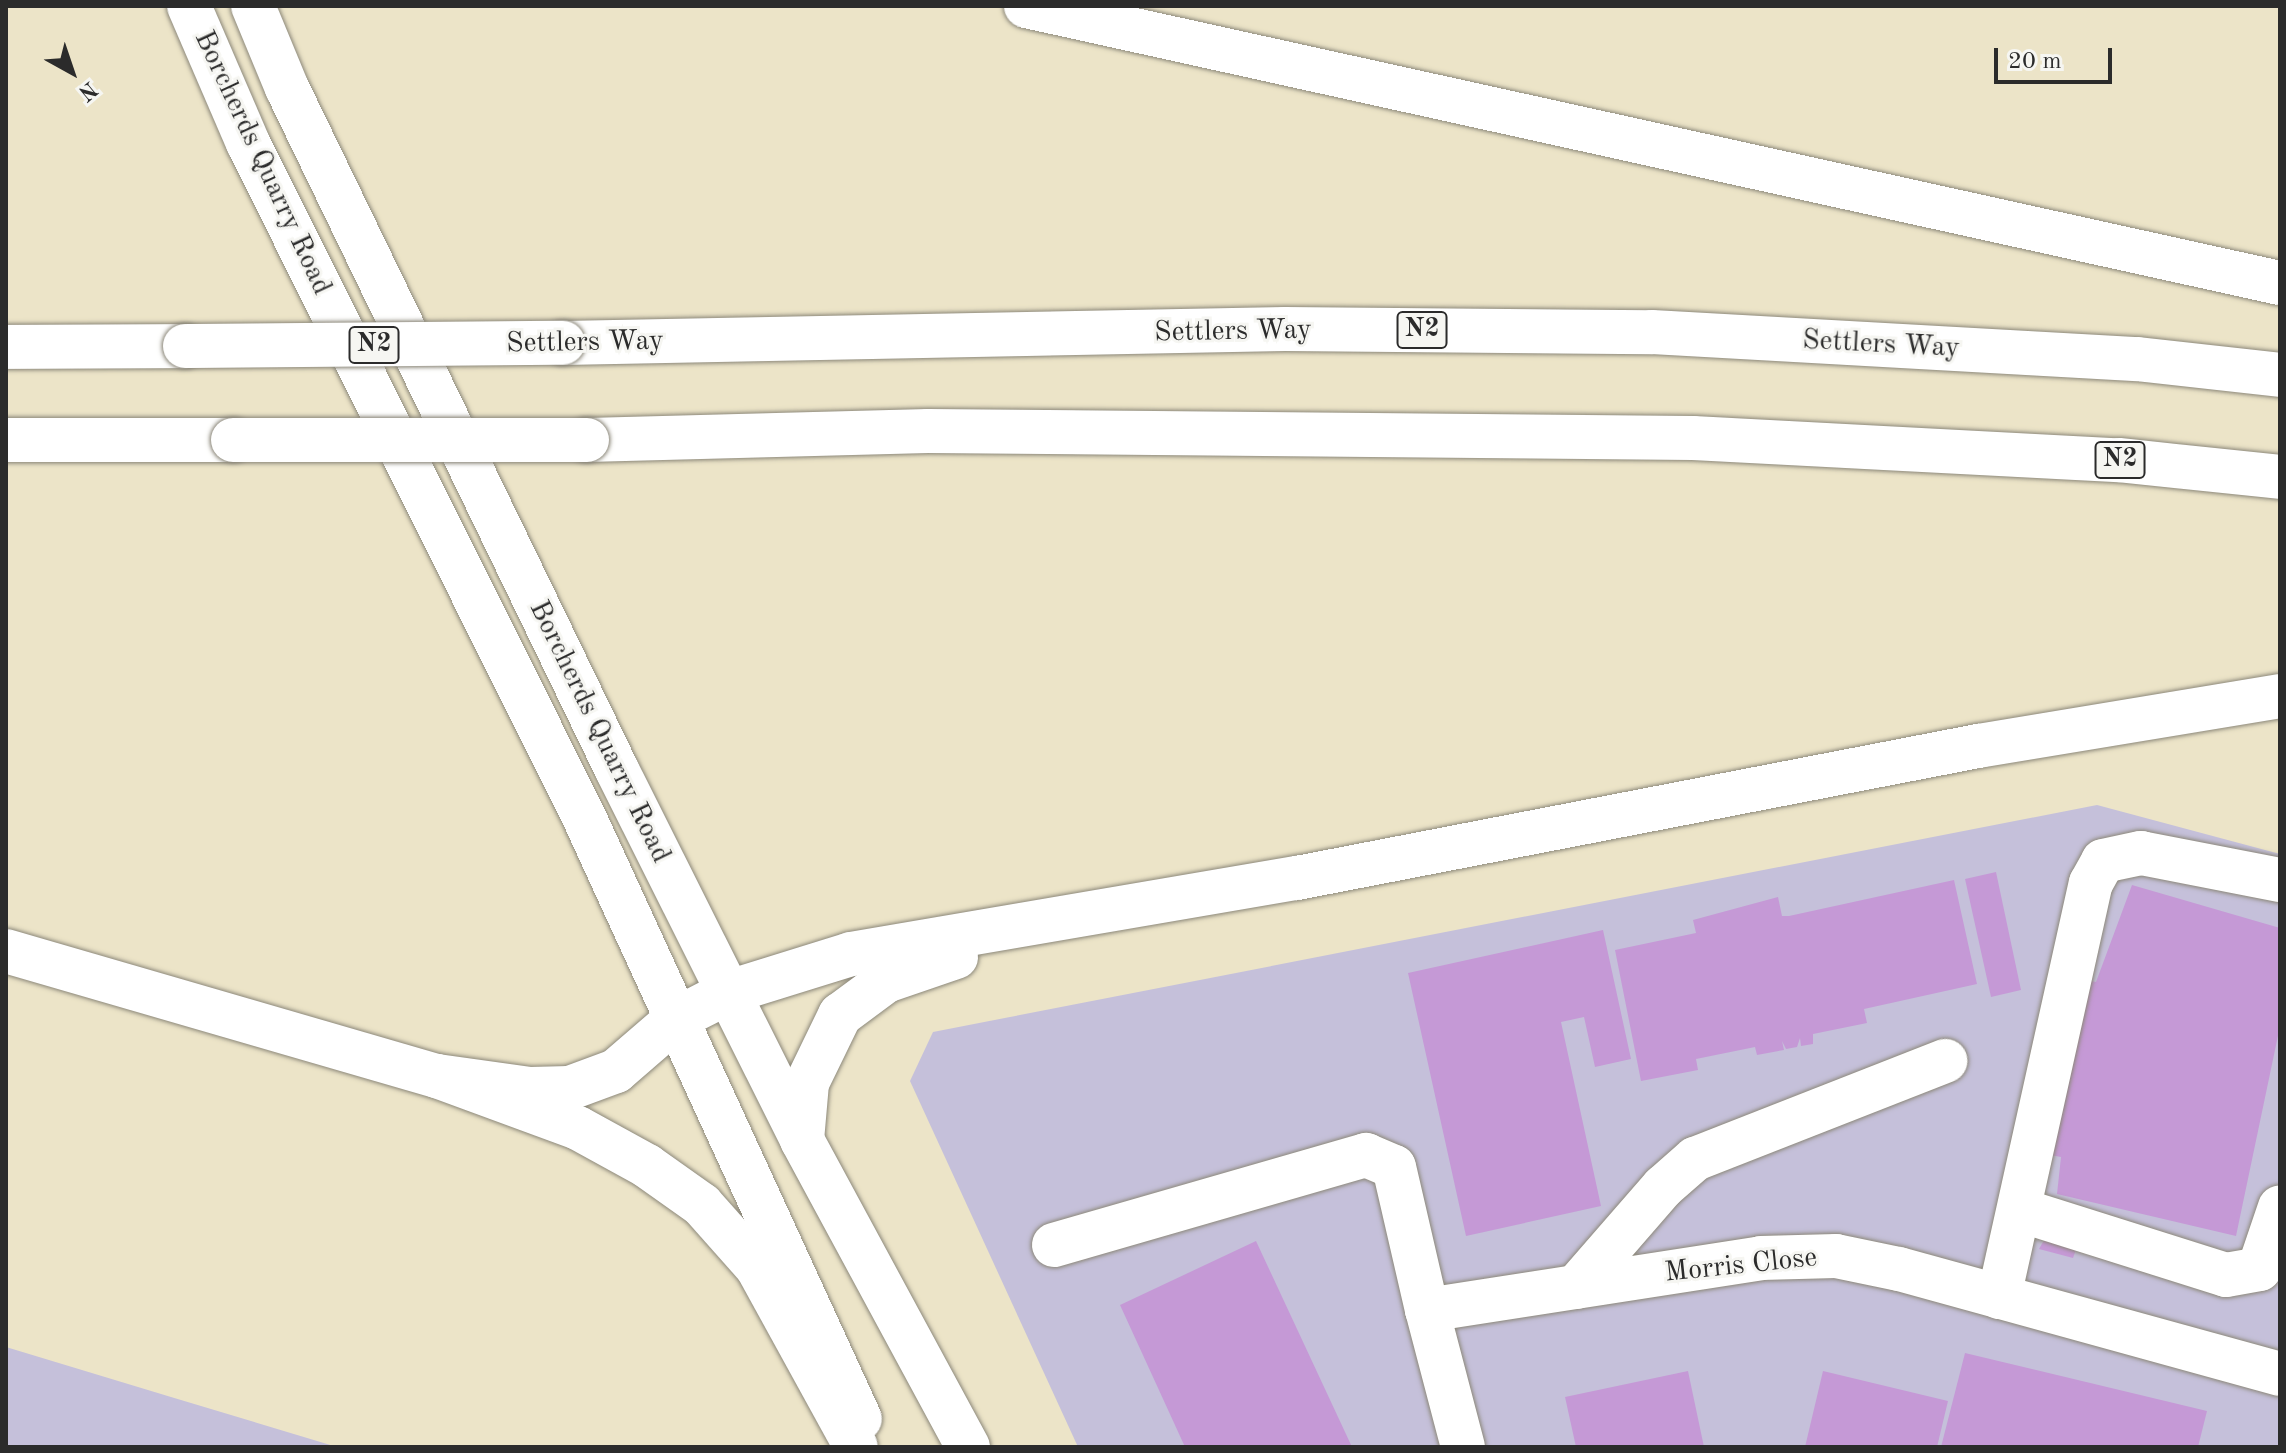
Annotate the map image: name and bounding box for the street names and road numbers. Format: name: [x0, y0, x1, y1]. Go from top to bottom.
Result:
street label: Borcherds Quarry Road: [186, 26, 338, 300]
road number: N2: [1396, 308, 1448, 352]
street label: Settlers Way: [1154, 314, 1312, 350]
road number: N2: [348, 323, 400, 367]
street label: Settlers Way: [1801, 324, 1961, 366]
street label: Settlers Way: [506, 325, 664, 361]
road number: N2: [2094, 438, 2146, 482]
street label: Borcherds Quarry Road: [521, 595, 677, 869]
street label: Morris Close: [1663, 1241, 1819, 1291]

